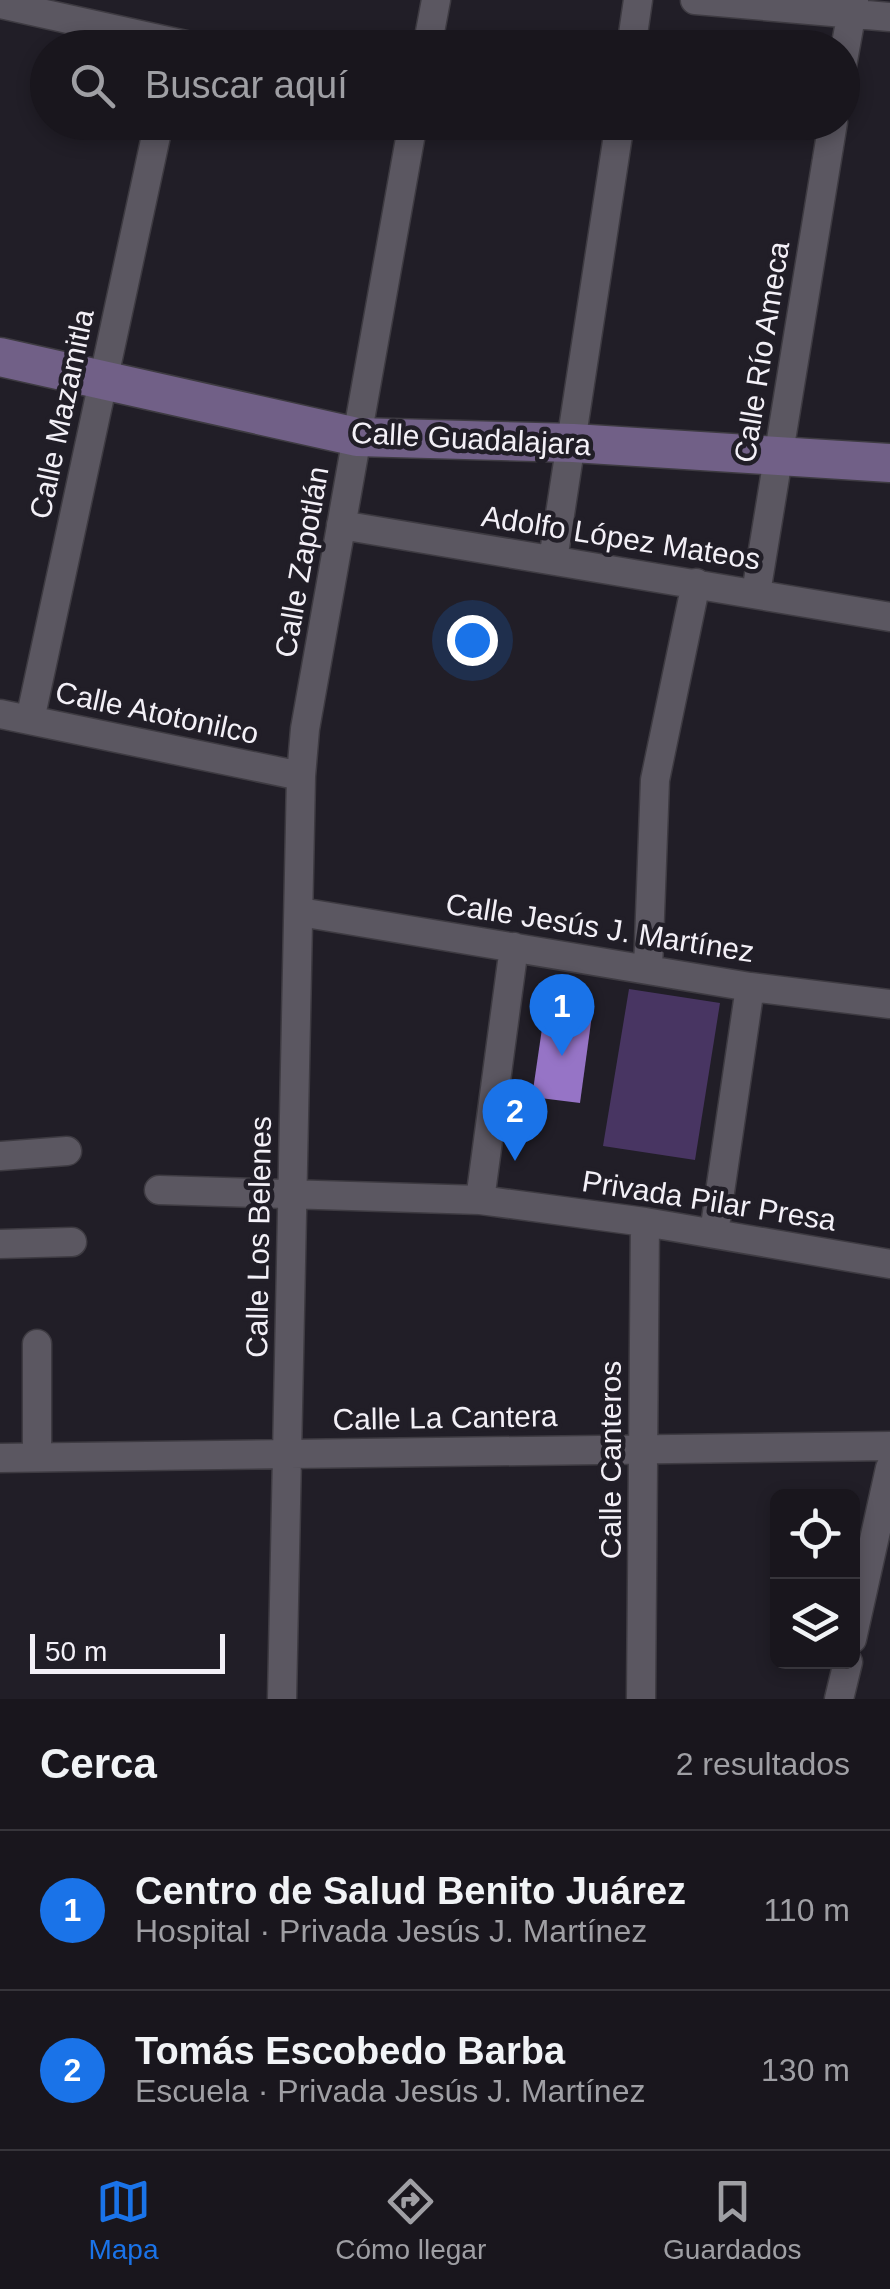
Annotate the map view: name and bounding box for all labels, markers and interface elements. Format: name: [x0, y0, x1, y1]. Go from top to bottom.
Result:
search box: [30, 30, 860, 140]
icon: search: [65, 58, 120, 113]
text: Buscar aquí: [145, 64, 348, 106]
street label: Calle Río Ameca: [728, 239, 795, 465]
street label: Calle Mazamitla: [23, 306, 100, 522]
street label: Calle Guadalajara: [350, 416, 592, 461]
street label: Calle Zapotlán: [268, 464, 335, 660]
street label: Adolfo López Mateos: [479, 499, 763, 576]
your location: [447, 615, 498, 666]
street label: Calle Atotonilco: [53, 675, 262, 750]
street label: Calle Jesús J. Martínez: [444, 887, 757, 968]
pin: 1: [530, 974, 594, 1056]
pin: 2: [482, 1078, 548, 1161]
street label: Calle Los Belenes: [240, 1116, 277, 1358]
street label: Privada Pilar Presa: [580, 1164, 839, 1237]
street label: Calle Canteros: [594, 1361, 627, 1559]
street label: Calle La Cantera: [332, 1399, 558, 1436]
map controls: [770, 1489, 860, 1669]
button: locate: [770, 1489, 860, 1579]
button: layers: [770, 1579, 860, 1669]
scale bar: [30, 1629, 225, 1674]
text: 50 m: [45, 1636, 107, 1667]
text: Cerca: [40, 1740, 157, 1787]
text: 2 resultados: [676, 1746, 850, 1782]
text: Centro de Salud Benito Juárez: [135, 1870, 686, 1912]
text: 1: [64, 1892, 81, 1928]
text: 110 m: [763, 1892, 850, 1928]
text: Hospital · Privada Jesús J. Martínez: [135, 1913, 647, 1949]
text: Tomás Escobedo Barba: [135, 2030, 565, 2072]
text: 2: [64, 2052, 81, 2088]
text: 130 m: [761, 2052, 850, 2088]
text: Escuela · Privada Jesús J. Martínez: [135, 2073, 645, 2109]
tab: Mapa: [88, 2174, 158, 2266]
tab: Cómo llegar: [335, 2174, 486, 2266]
tab: Guardados: [663, 2174, 802, 2266]

